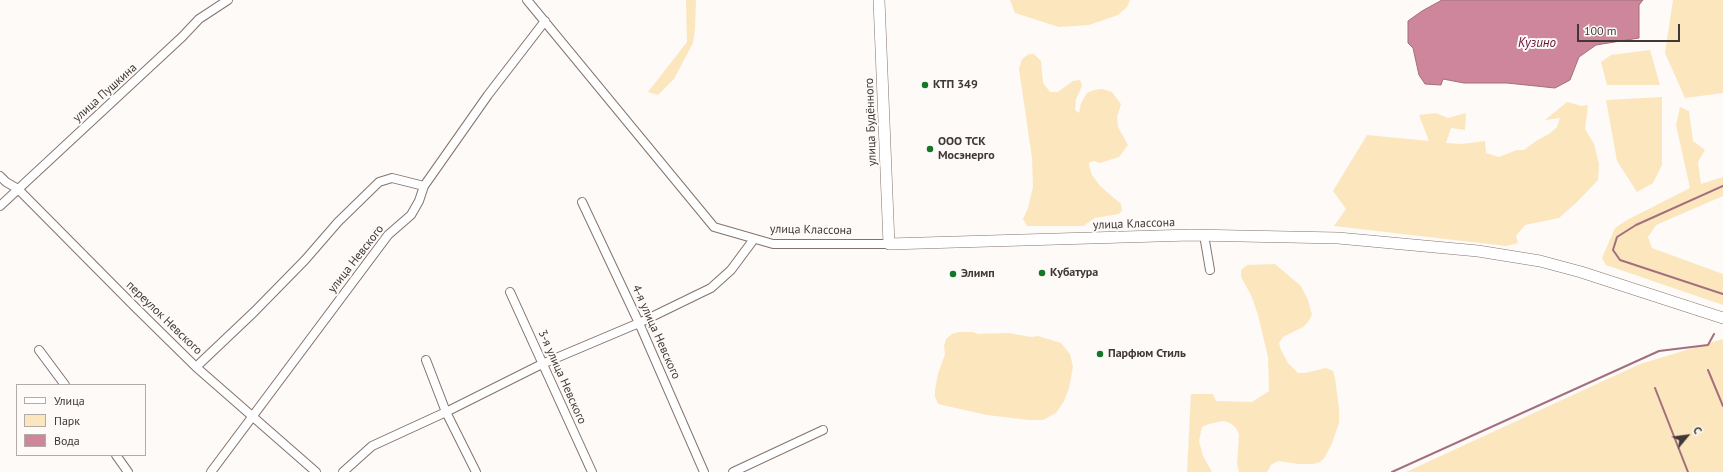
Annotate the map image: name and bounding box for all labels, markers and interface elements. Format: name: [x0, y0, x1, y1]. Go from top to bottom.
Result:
scale bar: [1579, 16, 1682, 42]
text: 100 m: [1584, 23, 1617, 38]
water label: Кузино: [1518, 35, 1556, 51]
street label: улица Пушкина: [70, 61, 140, 125]
street label: улица Будённого: [862, 78, 880, 166]
place label: КТП 349: [933, 78, 978, 92]
marker: КТП 349: [920, 80, 930, 90]
place label: ООО ТСК Мосэнерго: [938, 135, 995, 163]
marker: ООО ТСК Мосэнерго: [925, 144, 935, 154]
street label: улица Классона: [1093, 215, 1175, 233]
street label: улица Невского: [325, 222, 387, 296]
street label: улица Классона: [770, 222, 852, 238]
place label: Кубатура: [1050, 266, 1098, 280]
place label: Элимп: [961, 267, 995, 281]
marker: Кубатура: [1037, 268, 1047, 278]
marker: Элимп: [948, 269, 958, 279]
street label: переулок Невского: [123, 278, 205, 358]
street label: 4-я улица Невского: [629, 283, 683, 381]
street label: 3-я улица Невского: [535, 328, 589, 426]
place label: Парфюм Стиль: [1108, 347, 1186, 361]
marker: Парфюм Стиль: [1095, 349, 1105, 359]
legend: [16, 384, 146, 456]
text: Улица: [54, 393, 85, 408]
text: Парк: [54, 413, 80, 428]
north arrow: [1667, 416, 1707, 456]
text: С: [1690, 424, 1705, 436]
text: Вода: [54, 433, 80, 448]

